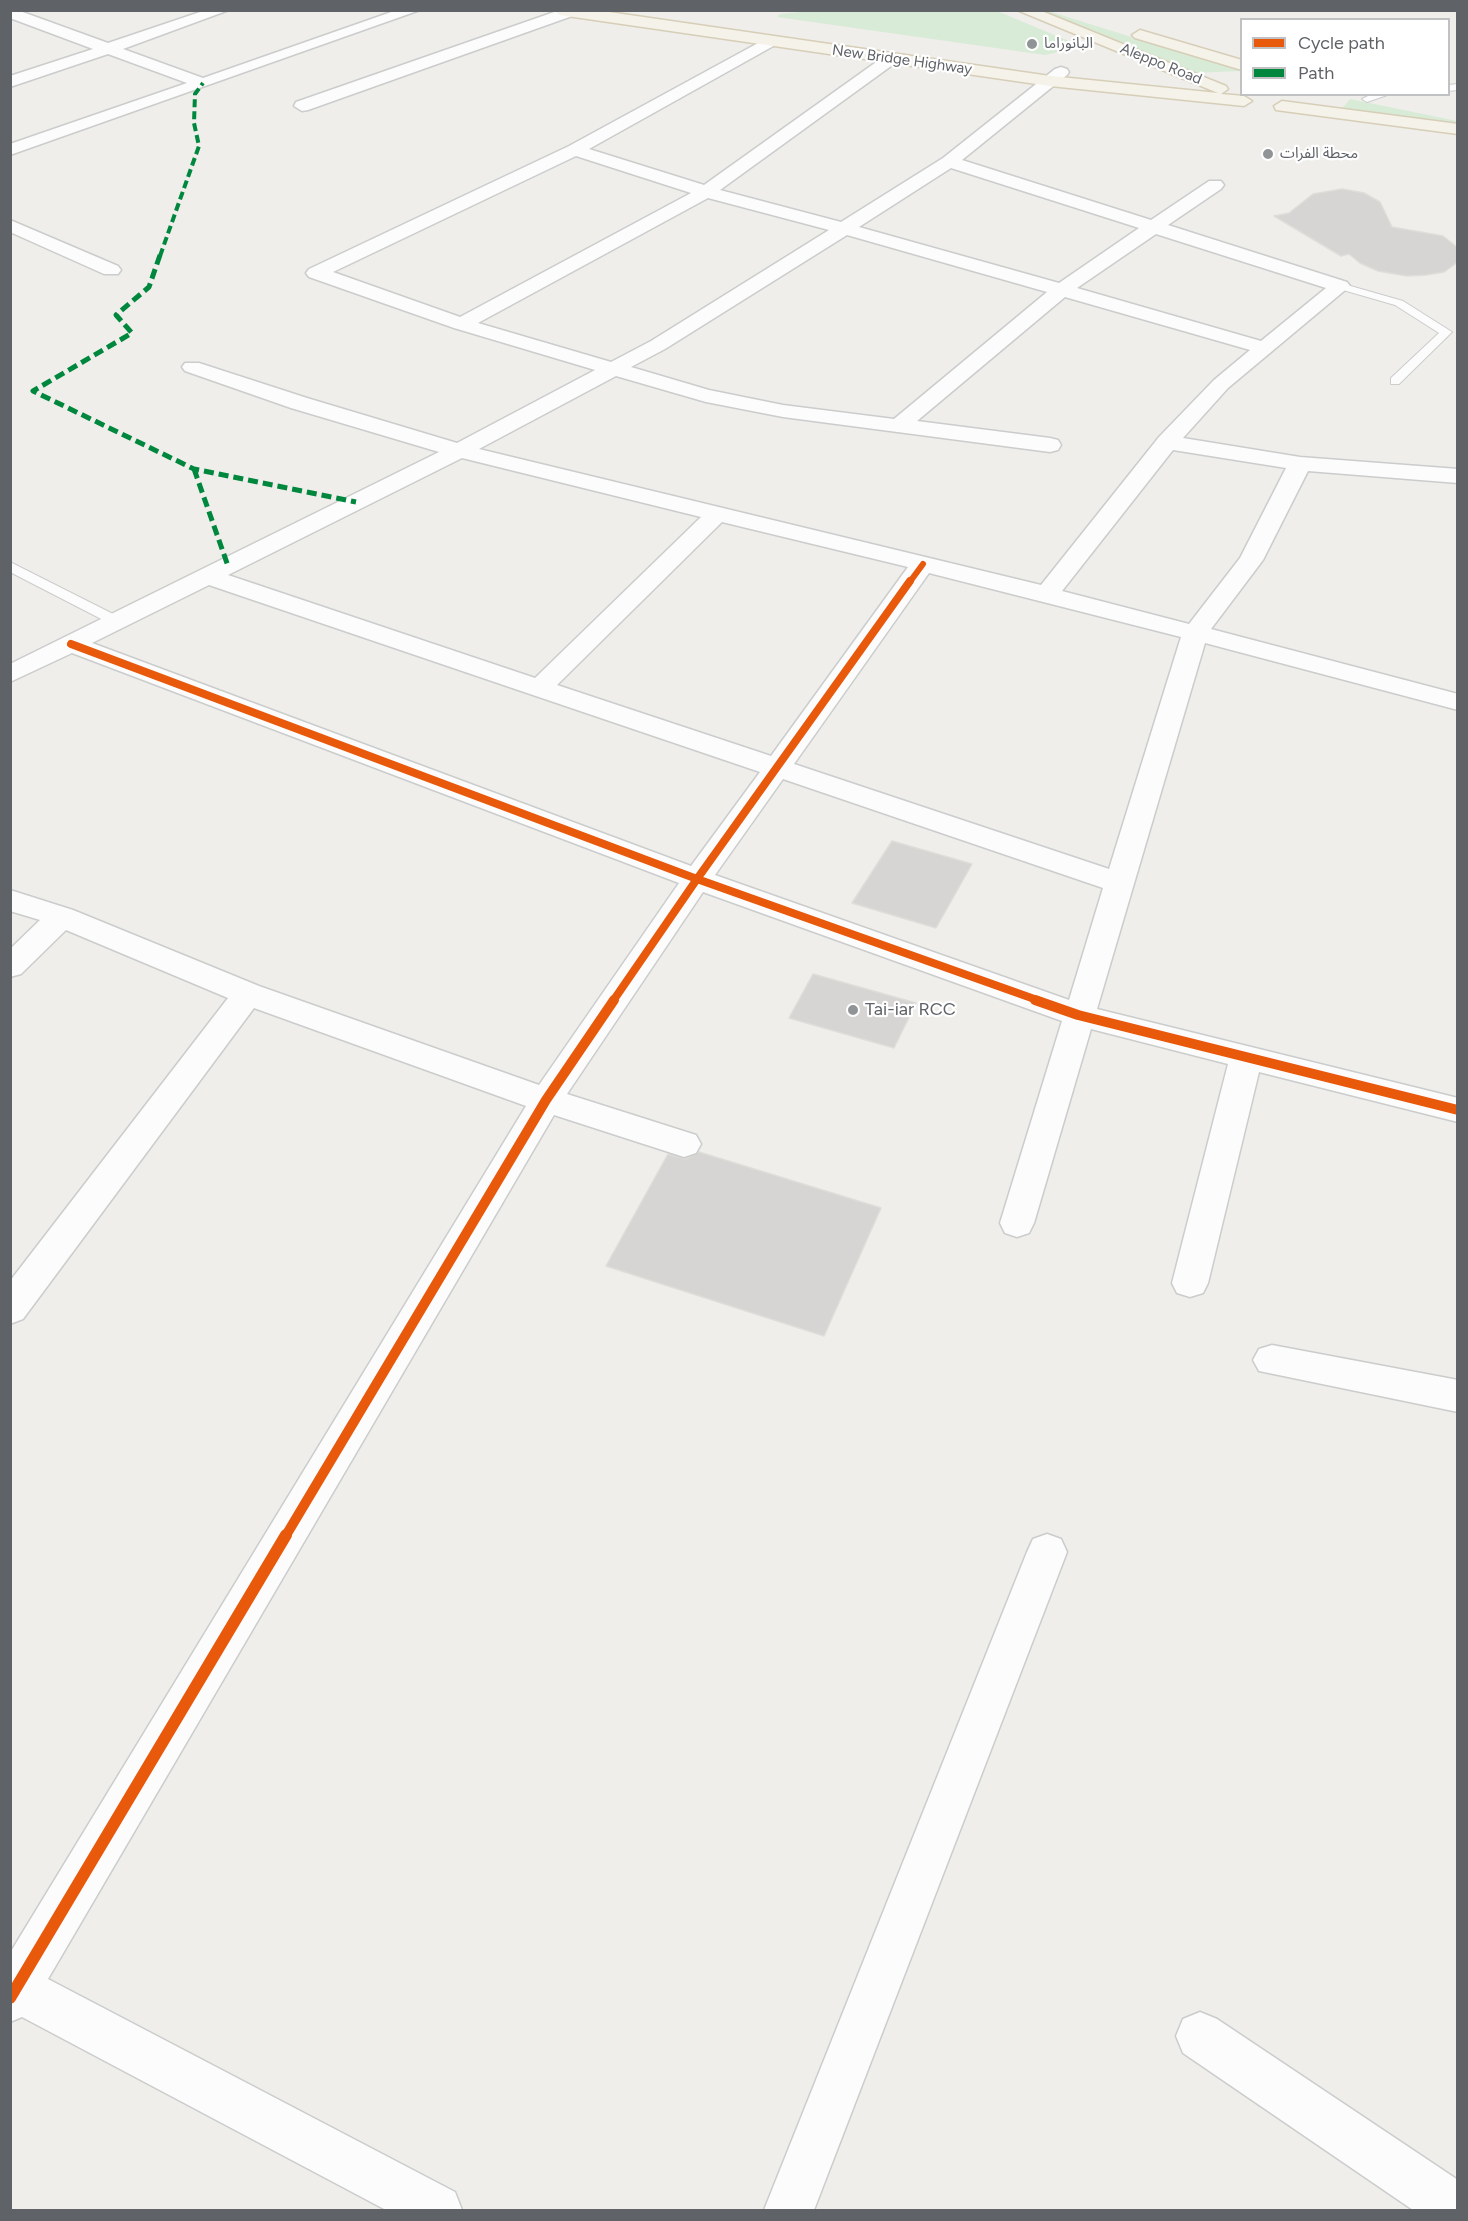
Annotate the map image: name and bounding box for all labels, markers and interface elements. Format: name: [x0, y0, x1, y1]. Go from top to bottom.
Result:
legend: [1240, 18, 1450, 96]
text: Cycle path: [1298, 32, 1385, 54]
place label: البانوراما: [1044, 35, 1093, 53]
marker: البانوراما: [1025, 37, 1039, 51]
street label: Aleppo Road: [1118, 39, 1204, 89]
street label: New Bridge Highway: [831, 41, 973, 79]
text: Path: [1298, 62, 1334, 84]
place label: محطة الفرات: [1280, 145, 1358, 163]
marker: محطة الفرات: [1261, 147, 1275, 161]
place label: Tai-iar RCC: [865, 999, 956, 1021]
marker: Tai-iar RCC: [846, 1003, 860, 1017]

